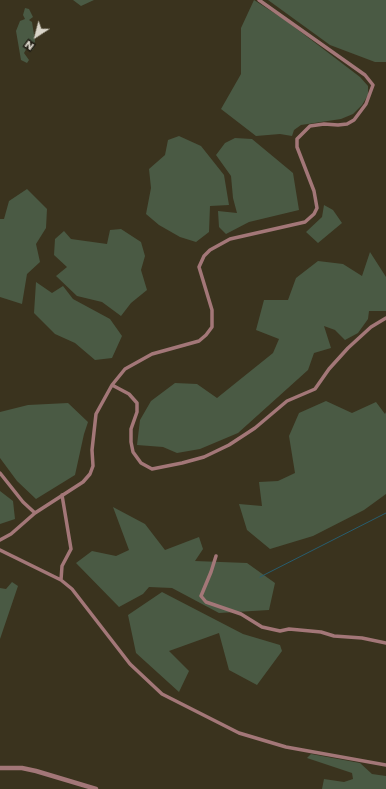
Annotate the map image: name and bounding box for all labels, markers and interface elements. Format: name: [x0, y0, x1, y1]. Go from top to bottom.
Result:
north arrow: [16, 16, 56, 56]
text: N: [21, 37, 37, 55]

